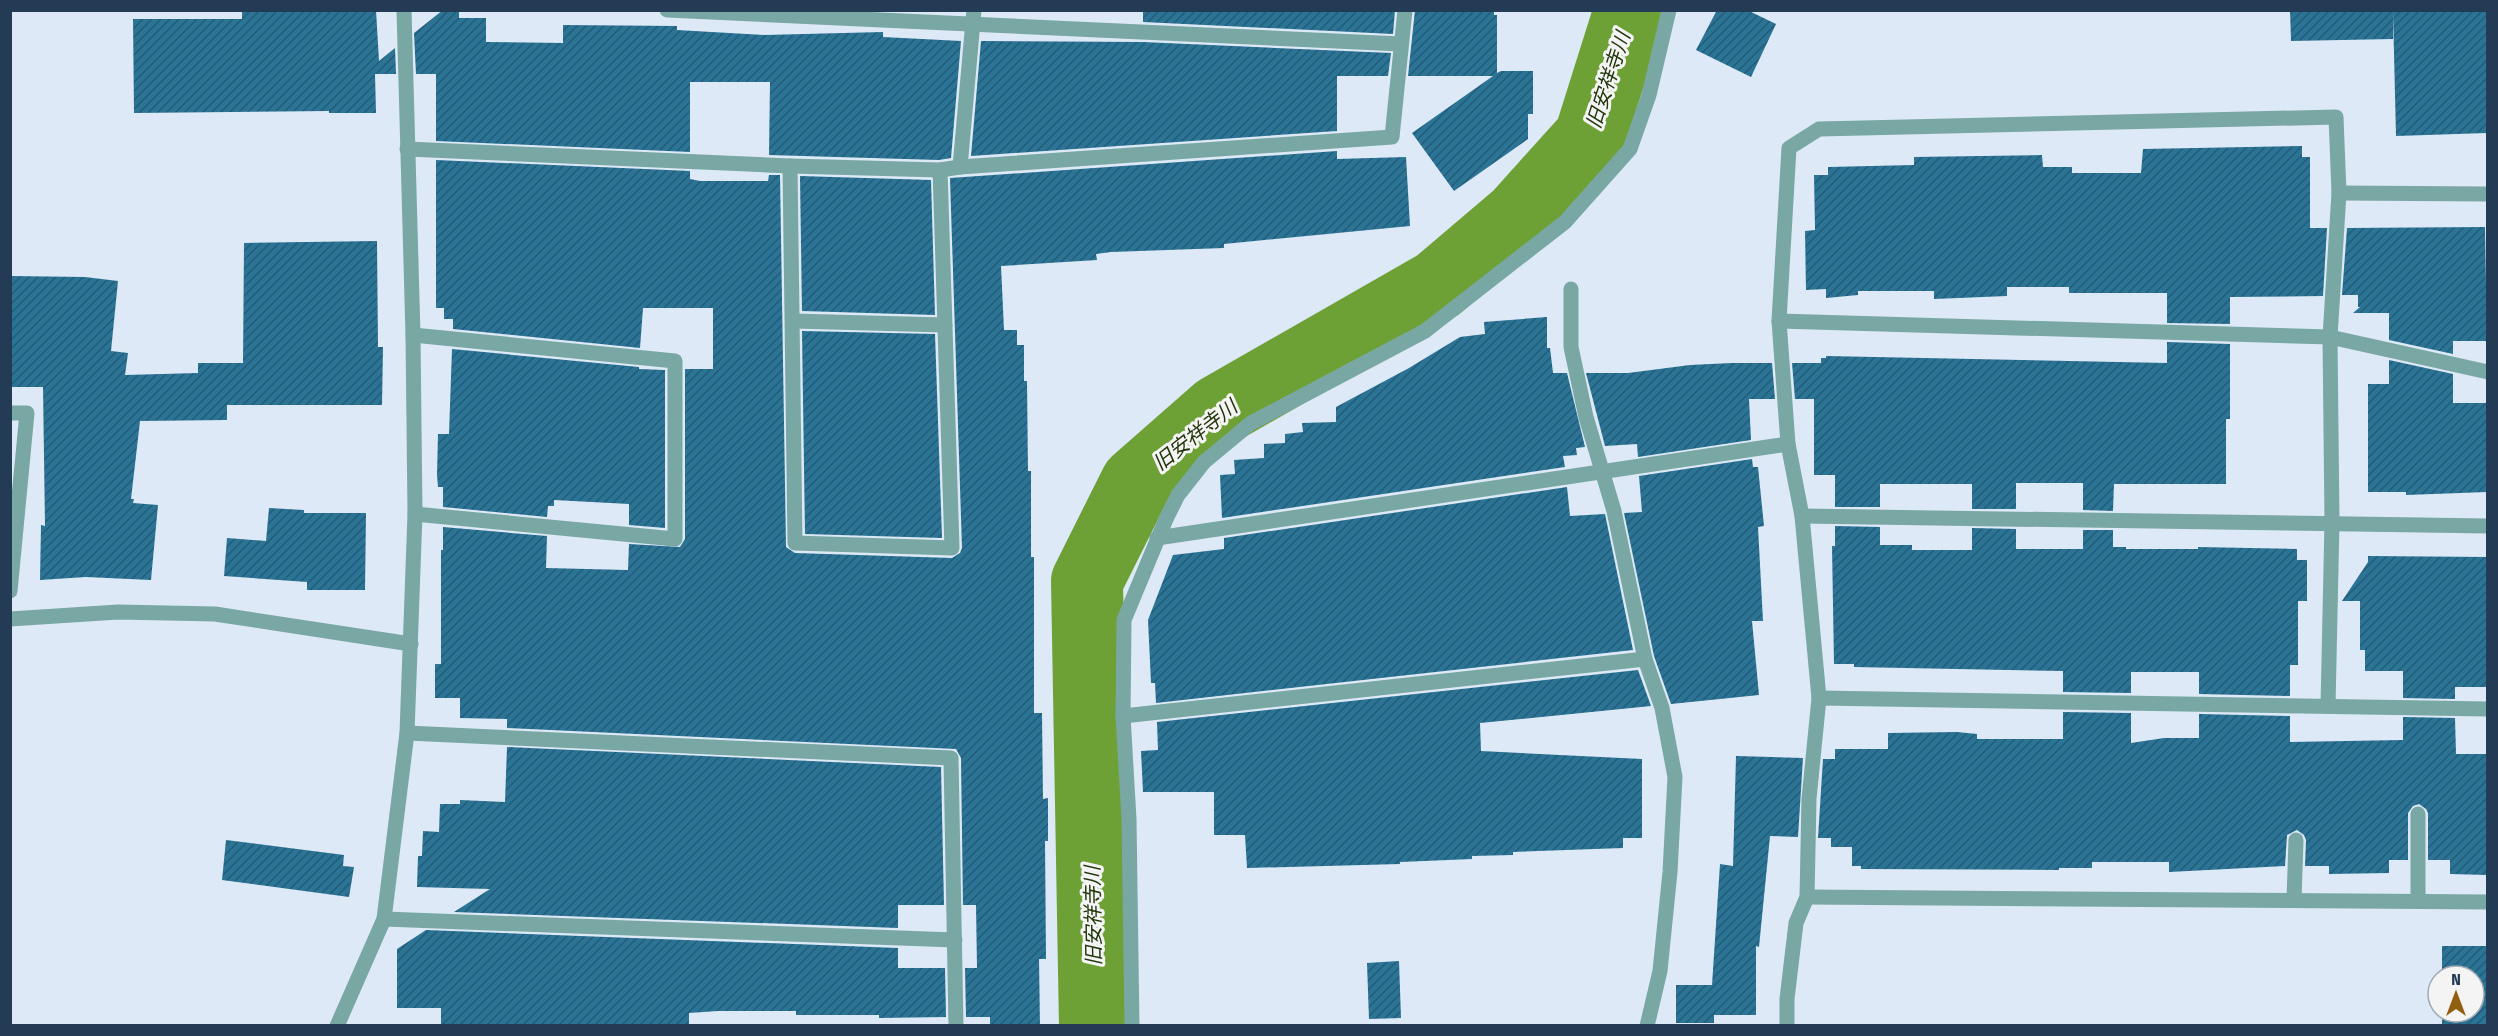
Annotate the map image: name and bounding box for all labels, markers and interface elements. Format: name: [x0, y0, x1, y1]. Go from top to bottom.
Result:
water label: 旧安祥寺川: [1581, 27, 1635, 131]
water label: 旧安祥寺川: [1148, 394, 1243, 475]
water label: 旧安祥寺川: [1080, 864, 1106, 966]
north arrow: [2426, 964, 2486, 1024]
text: N: [2451, 970, 2461, 989]

